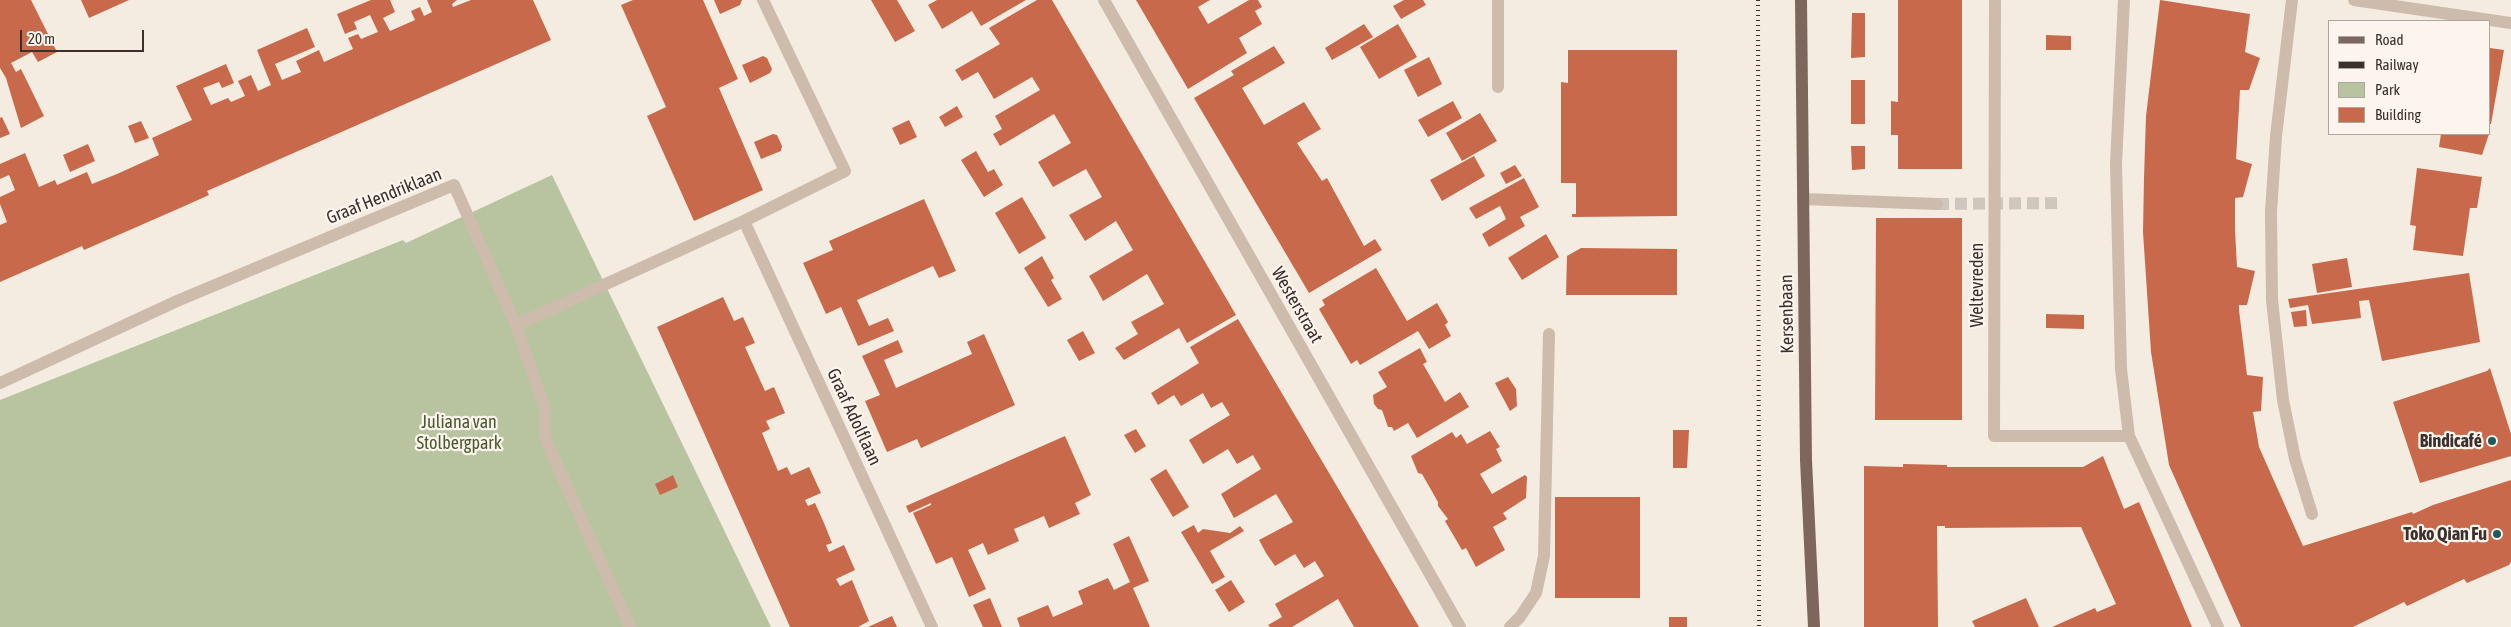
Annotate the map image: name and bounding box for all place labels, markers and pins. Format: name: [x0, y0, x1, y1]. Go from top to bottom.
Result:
place label: Bindicafé: [2420, 430, 2482, 452]
marker: Bindicafé: [2486, 435, 2498, 447]
place label: Toko Qian Fu: [2403, 523, 2487, 545]
marker: Toko Qian Fu: [2491, 528, 2503, 540]

